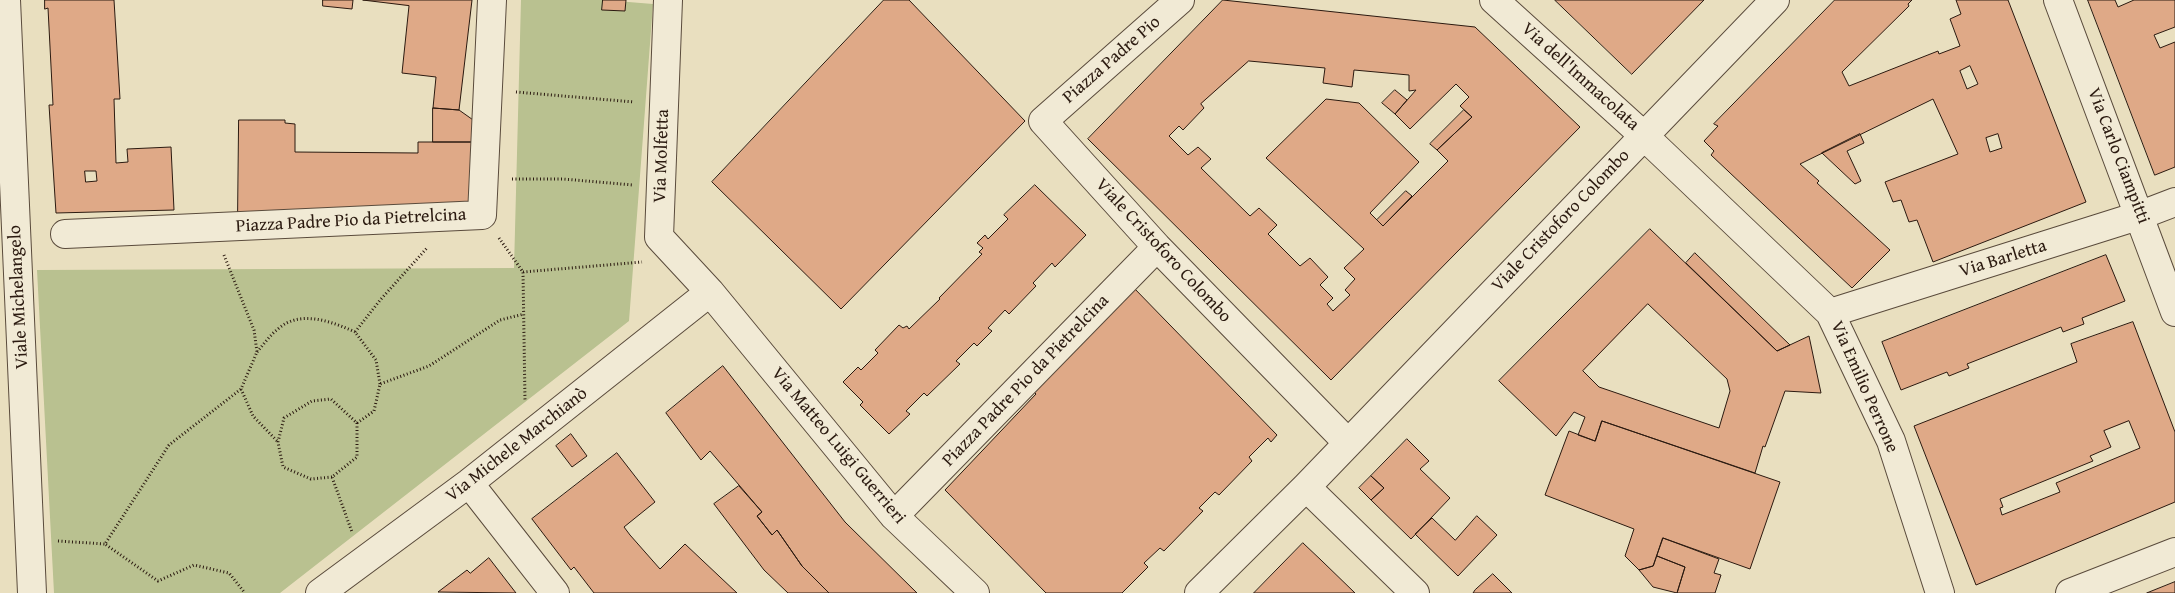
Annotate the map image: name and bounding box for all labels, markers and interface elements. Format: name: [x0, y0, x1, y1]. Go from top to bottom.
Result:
street label: Piazza Padre Pio: [1059, 12, 1165, 108]
street label: Via dell'Immacolata: [1517, 18, 1643, 136]
street label: Via Carlo Ciampitti: [2082, 85, 2154, 227]
street label: Via Molfetta: [650, 109, 674, 203]
street label: Viale Cristoforo Colombo: [1487, 145, 1635, 297]
street label: Viale Cristoforo Colombo: [1091, 174, 1235, 328]
street label: Piazza Padre Pio da Pietrelcina: [235, 204, 467, 238]
street label: Viale Michelangelo: [4, 224, 34, 370]
street label: Via Barletta: [1957, 235, 2049, 283]
street label: Piazza Padre Pio da Pietrelcina: [938, 291, 1114, 471]
street label: Via Emilio Perrone: [1825, 318, 1903, 456]
street label: Via Matteo Luigi Guerrieri: [766, 363, 910, 529]
street label: Via Michele Marchianò: [442, 383, 592, 507]

